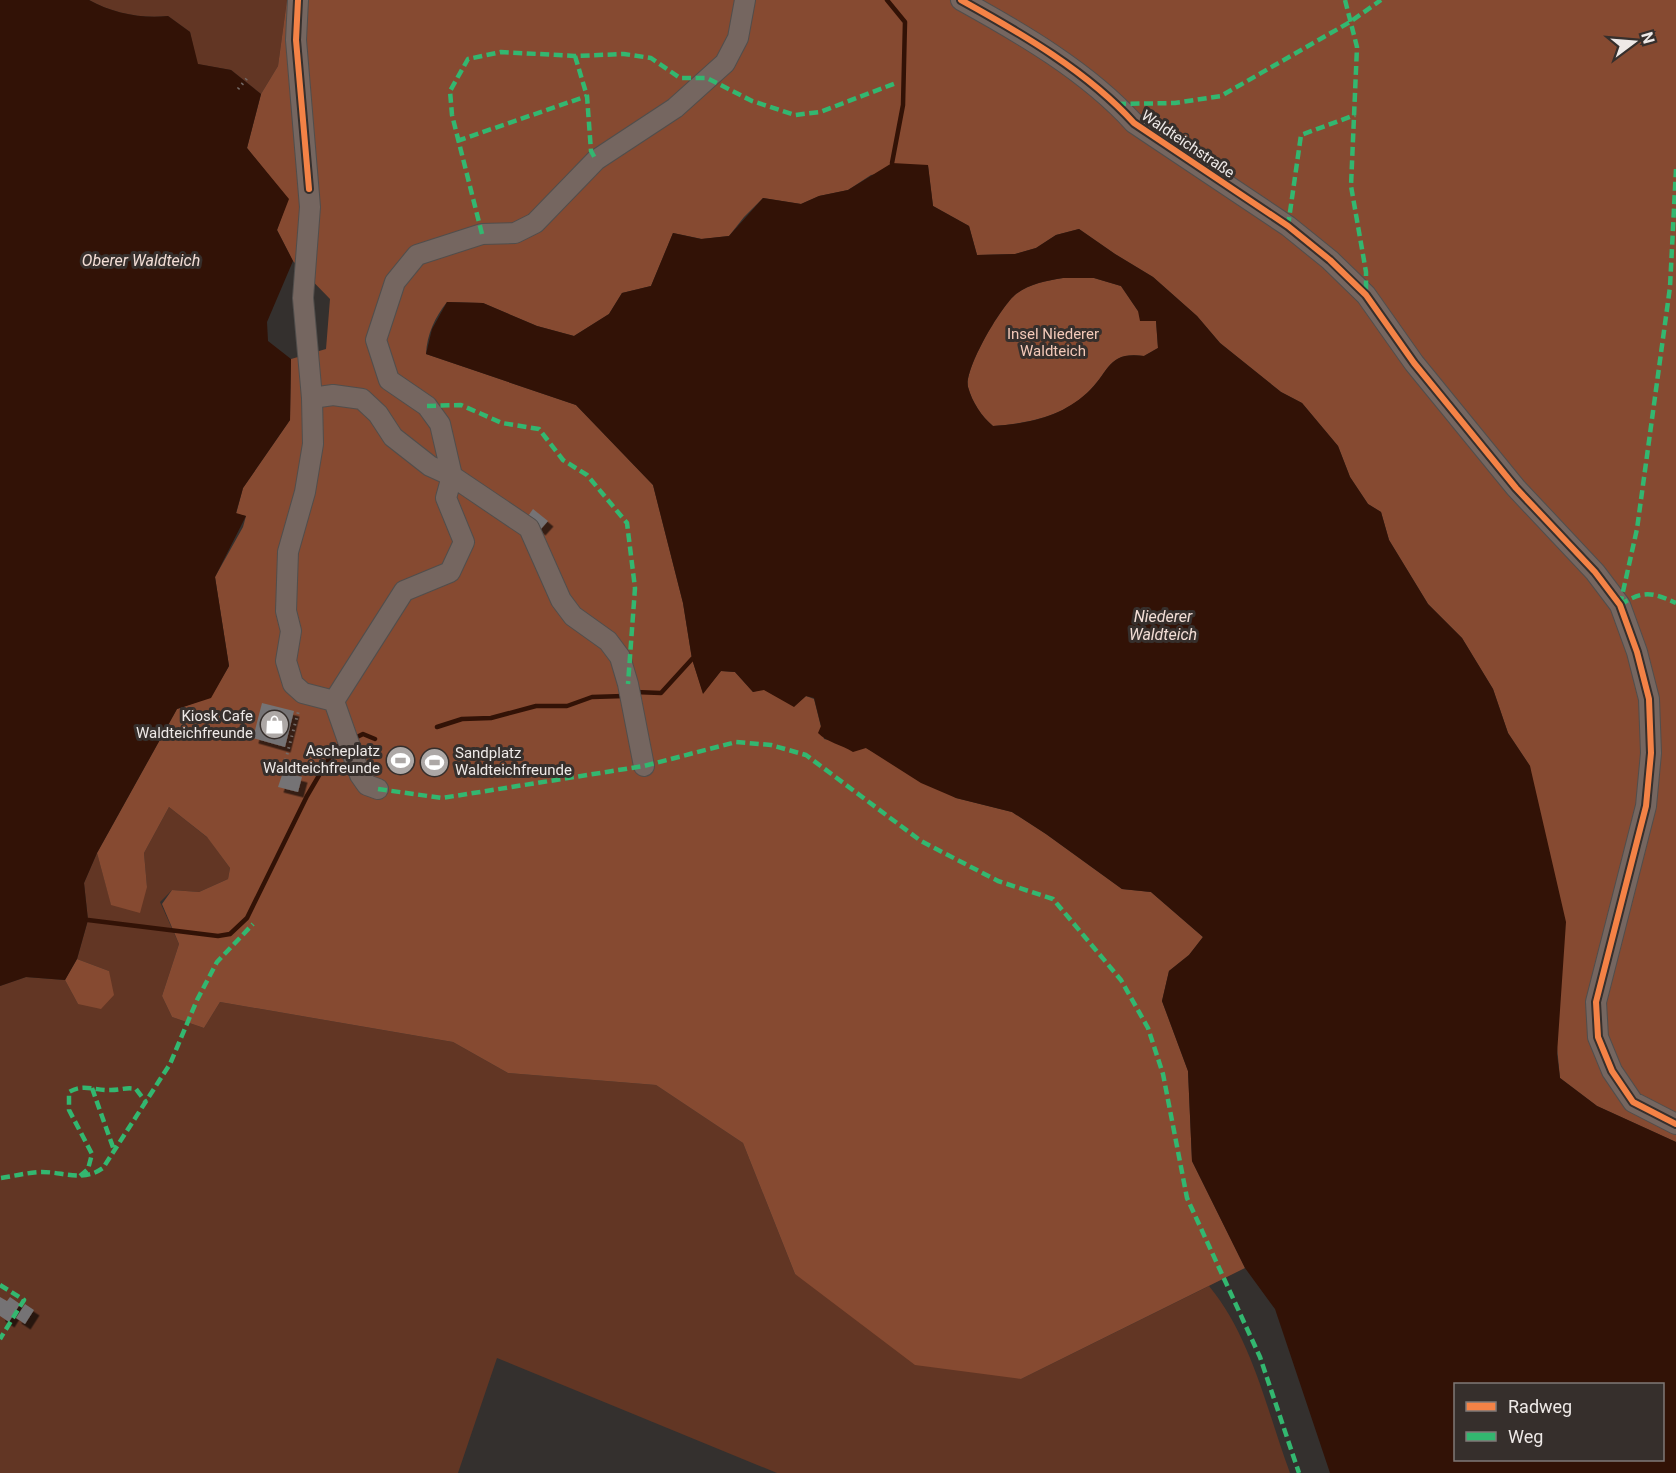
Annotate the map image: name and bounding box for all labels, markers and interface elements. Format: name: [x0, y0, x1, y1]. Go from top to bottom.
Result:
north arrow: [1604, 12, 1664, 72]
text: N: [1637, 30, 1659, 46]
street label: Waldteichstraße: [1138, 106, 1238, 182]
water label: Oberer Waldteich: [82, 251, 200, 270]
park label: Insel Niederer Waldteich: [1007, 325, 1099, 360]
water label: Niederer Waldteich: [1129, 607, 1197, 644]
place label: Kiosk Cafe Waldteichfreunde: [136, 707, 253, 742]
shop icon: Kiosk Cafe Waldteichfreunde: [258, 709, 290, 741]
place label: Ascheplatz Waldteichfreunde: [263, 742, 380, 777]
sports icon: Ascheplatz Waldteichfreunde: [385, 744, 417, 776]
place label: Sandplatz Waldteichfreunde: [455, 744, 572, 779]
sports icon: Sandplatz Waldteichfreunde: [418, 746, 450, 778]
legend: [1454, 1383, 1664, 1461]
text: Radweg: [1508, 1396, 1572, 1417]
text: Weg: [1508, 1426, 1543, 1447]

